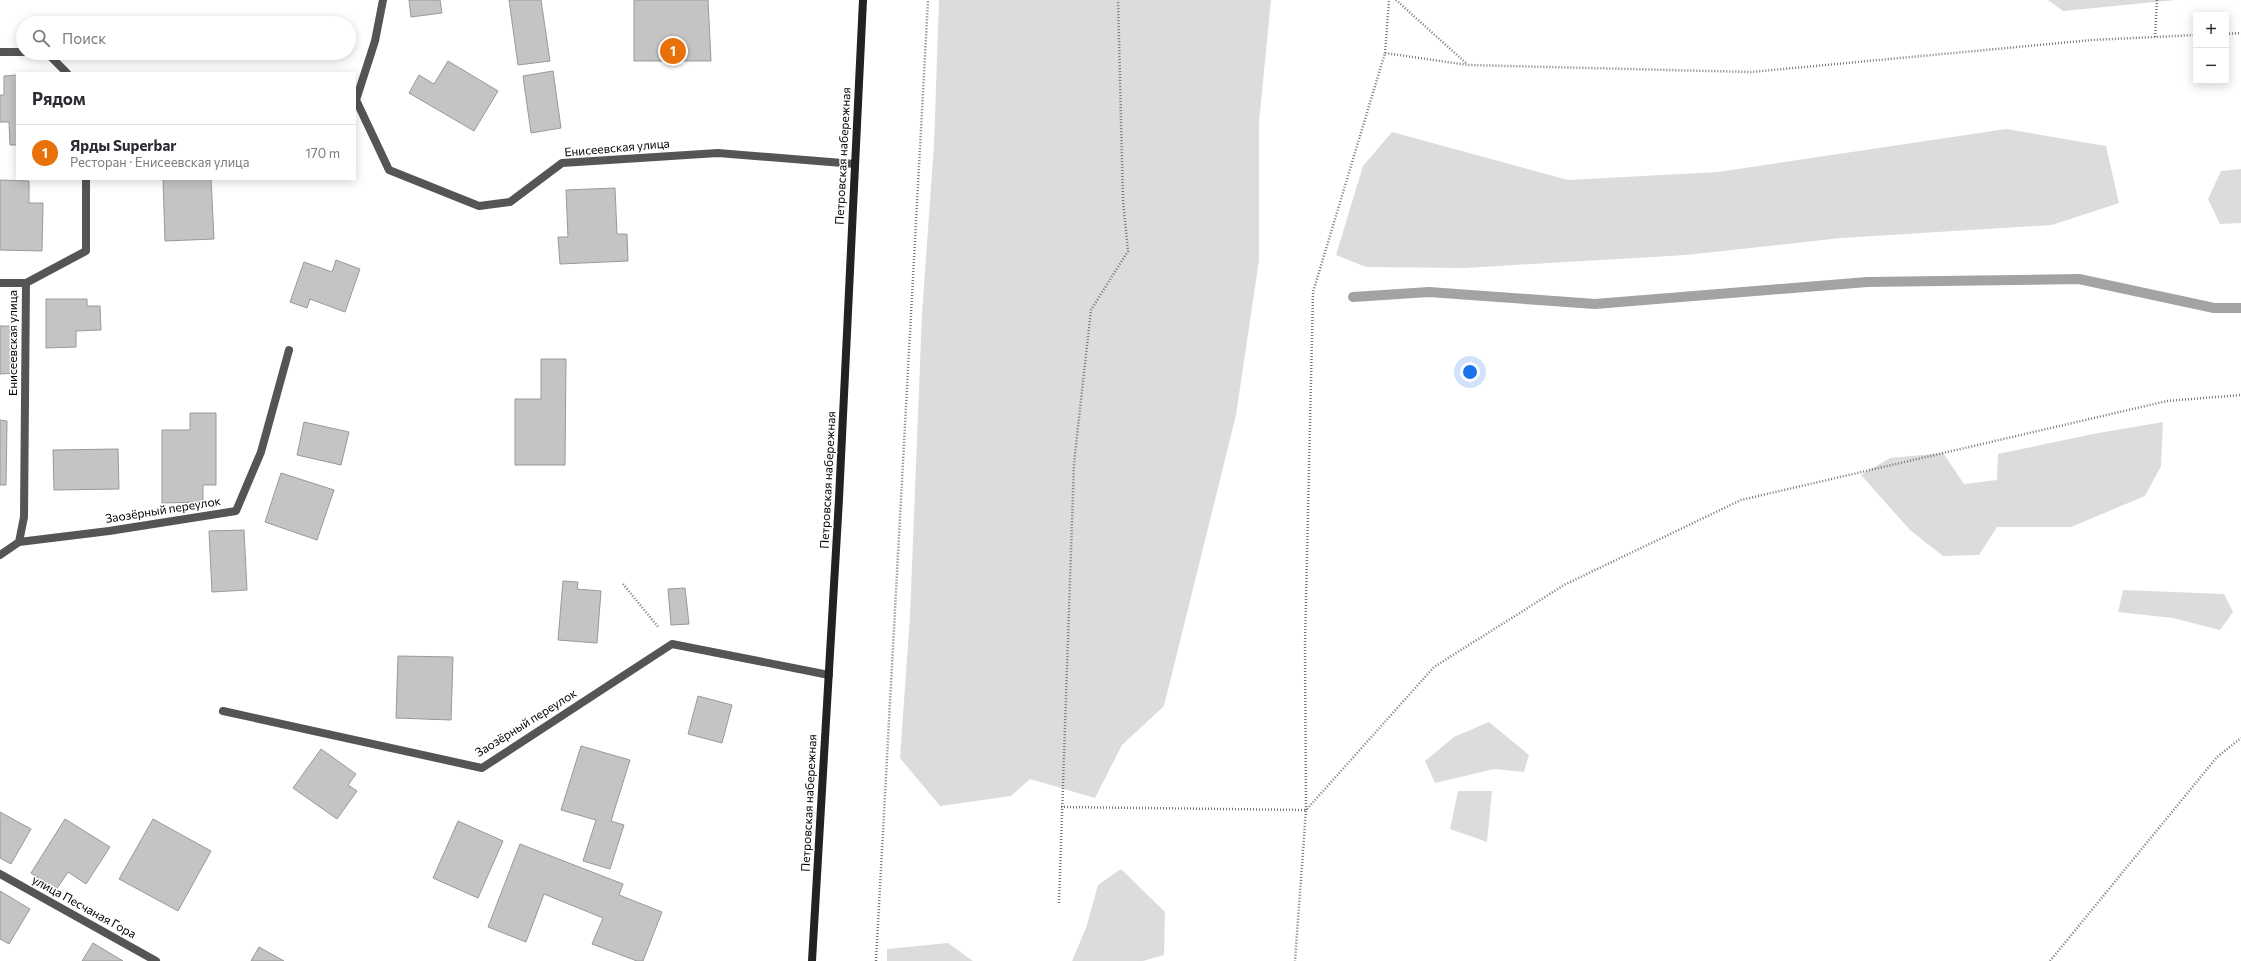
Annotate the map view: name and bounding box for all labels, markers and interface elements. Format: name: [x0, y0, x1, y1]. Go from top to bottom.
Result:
map controls: [2193, 12, 2229, 84]
button: +: [2193, 12, 2229, 48]
search box: [16, 16, 356, 60]
icon: search: [30, 27, 52, 49]
text: Поиск: [62, 29, 106, 47]
pin: 1: [660, 36, 686, 66]
button: −: [2193, 48, 2229, 84]
street label: Петровская набережная: [831, 87, 853, 225]
text: Рядом: [32, 88, 86, 109]
street label: Енисеевская улица: [564, 135, 670, 159]
text: Ярды Superbar: [70, 136, 176, 154]
text: 1: [42, 145, 48, 161]
text: 170 m: [305, 145, 340, 161]
text: Ресторан · Енисеевская улица: [70, 154, 249, 170]
street label: Енисеевская улица: [5, 290, 19, 396]
your location: [1460, 362, 1480, 382]
street label: Петровская набережная: [816, 411, 838, 549]
street label: Заозёрный переулок: [104, 493, 222, 525]
street label: Заозёрный переулок: [472, 685, 579, 759]
street label: Петровская набережная: [797, 734, 819, 872]
street label: улица Песчаная Гора: [30, 872, 139, 941]

